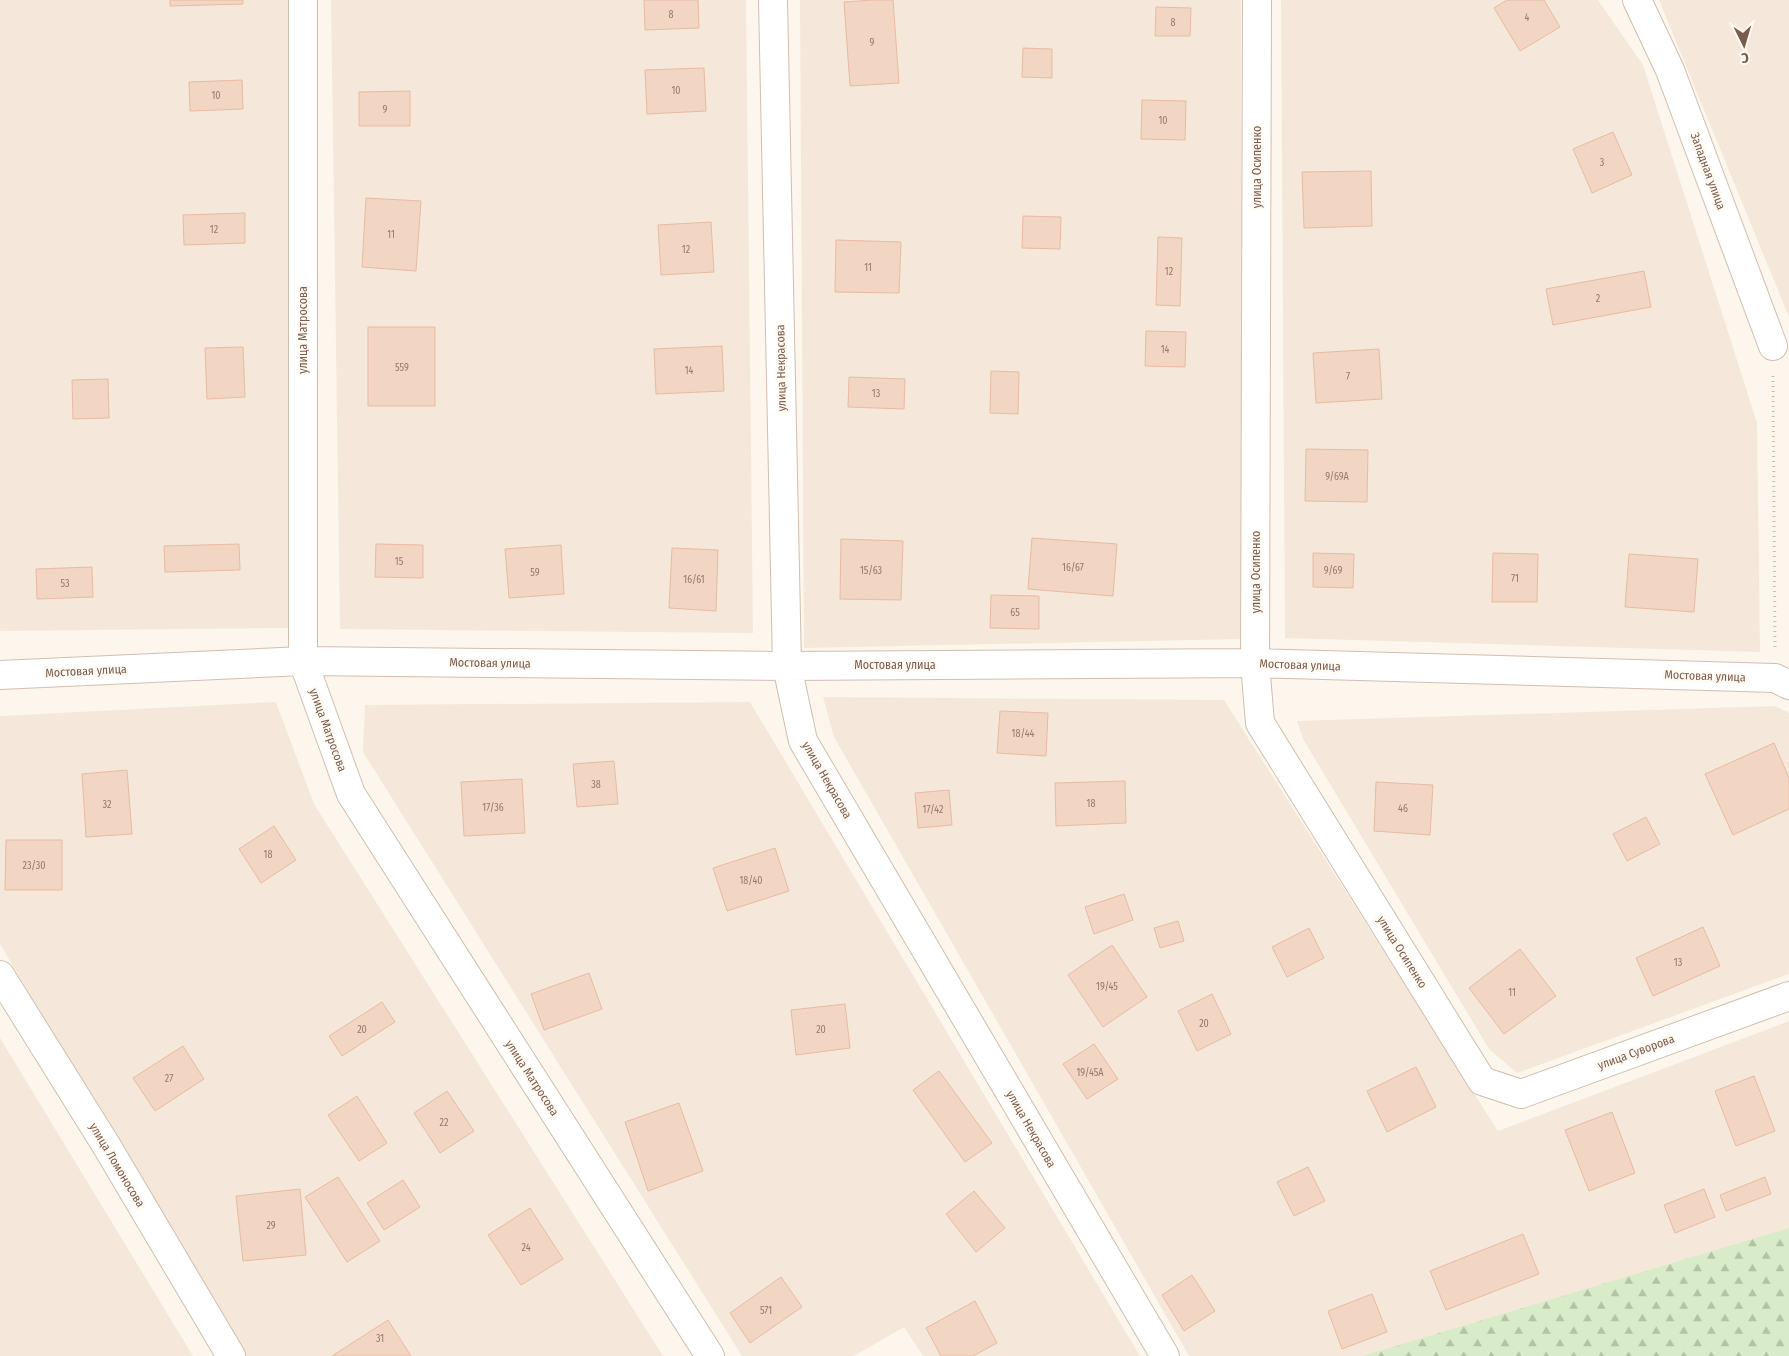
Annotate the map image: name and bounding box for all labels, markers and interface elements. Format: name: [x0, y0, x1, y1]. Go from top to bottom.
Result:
house number: 8: [669, 9, 674, 21]
house number: 4: [1525, 12, 1530, 24]
house number: 8: [1171, 17, 1176, 29]
north arrow: [1719, 20, 1769, 70]
house number: 9: [870, 37, 875, 49]
text: С: [1740, 49, 1749, 66]
house number: 10: [671, 85, 681, 97]
house number: 10: [211, 90, 221, 102]
house number: 9: [383, 104, 388, 116]
house number: 10: [1158, 115, 1168, 127]
street label: улица Осипенко: [1250, 126, 1264, 208]
street label: Западная улица: [1688, 131, 1728, 212]
house number: 3: [1600, 157, 1605, 169]
house number: 12: [210, 224, 219, 236]
house number: 11: [387, 229, 395, 241]
house number: 12: [682, 244, 691, 256]
house number: 11: [864, 262, 872, 274]
house number: 12: [1165, 266, 1174, 278]
street label: улица Матросова: [296, 286, 310, 374]
house number: 2: [1596, 293, 1601, 305]
street label: улица Некрасова: [773, 324, 789, 412]
house number: 14: [1161, 344, 1170, 356]
house number: 559: [395, 362, 409, 374]
house number: 14: [685, 365, 694, 377]
house number: 7: [1346, 371, 1350, 383]
house number: 13: [872, 388, 881, 400]
house number: 9/69А: [1325, 471, 1350, 483]
street label: улица Осипенко: [1249, 531, 1263, 613]
house number: 15: [395, 556, 404, 568]
house number: 16/67: [1062, 562, 1084, 574]
house number: 15/63: [860, 565, 883, 577]
house number: 9/69: [1324, 565, 1342, 577]
house number: 59: [530, 567, 540, 579]
house number: 71: [1511, 573, 1519, 585]
house number: 16/61: [683, 574, 705, 586]
house number: 53: [60, 578, 70, 590]
house number: 65: [1010, 607, 1020, 619]
street label: Мостовая улица: [449, 655, 531, 671]
street label: Мостовая улица: [1259, 657, 1341, 673]
street label: Мостовая улица: [854, 658, 936, 672]
street label: Мостовая улица: [45, 662, 127, 680]
street label: Мостовая улица: [1664, 668, 1746, 684]
street label: улица Матросова: [306, 686, 350, 774]
house number: 18/44: [1012, 728, 1035, 740]
street label: улица Некрасова: [799, 739, 855, 821]
house number: 38: [591, 779, 601, 791]
house number: 18: [1087, 798, 1095, 810]
house number: 32: [103, 799, 112, 811]
house number: 17/36: [482, 802, 504, 814]
house number: 46: [1398, 803, 1408, 815]
house number: 17/42: [923, 804, 944, 816]
house number: 18: [264, 849, 272, 861]
house number: 23/30: [23, 860, 45, 872]
house number: 18/40: [739, 875, 763, 887]
street label: улица Осипенко: [1374, 913, 1430, 991]
house number: 13: [1674, 957, 1683, 969]
house number: 19/45: [1096, 981, 1118, 993]
house number: 11: [1508, 987, 1516, 999]
house number: 20: [1199, 1018, 1209, 1030]
house number: 20: [357, 1024, 367, 1036]
house number: 20: [816, 1024, 826, 1036]
street label: улица Суворова: [1596, 1032, 1676, 1072]
street label: улица Матросова: [502, 1037, 562, 1119]
house number: 19/45А: [1076, 1067, 1104, 1079]
house number: 27: [165, 1073, 173, 1085]
street label: улица Некрасова: [1003, 1088, 1059, 1170]
house number: 22: [440, 1117, 449, 1129]
street label: улица Ломоносова: [86, 1120, 148, 1210]
house number: 29: [266, 1220, 276, 1232]
house number: 24: [521, 1242, 531, 1254]
house number: 571: [760, 1305, 772, 1317]
house number: 31: [376, 1333, 384, 1345]

